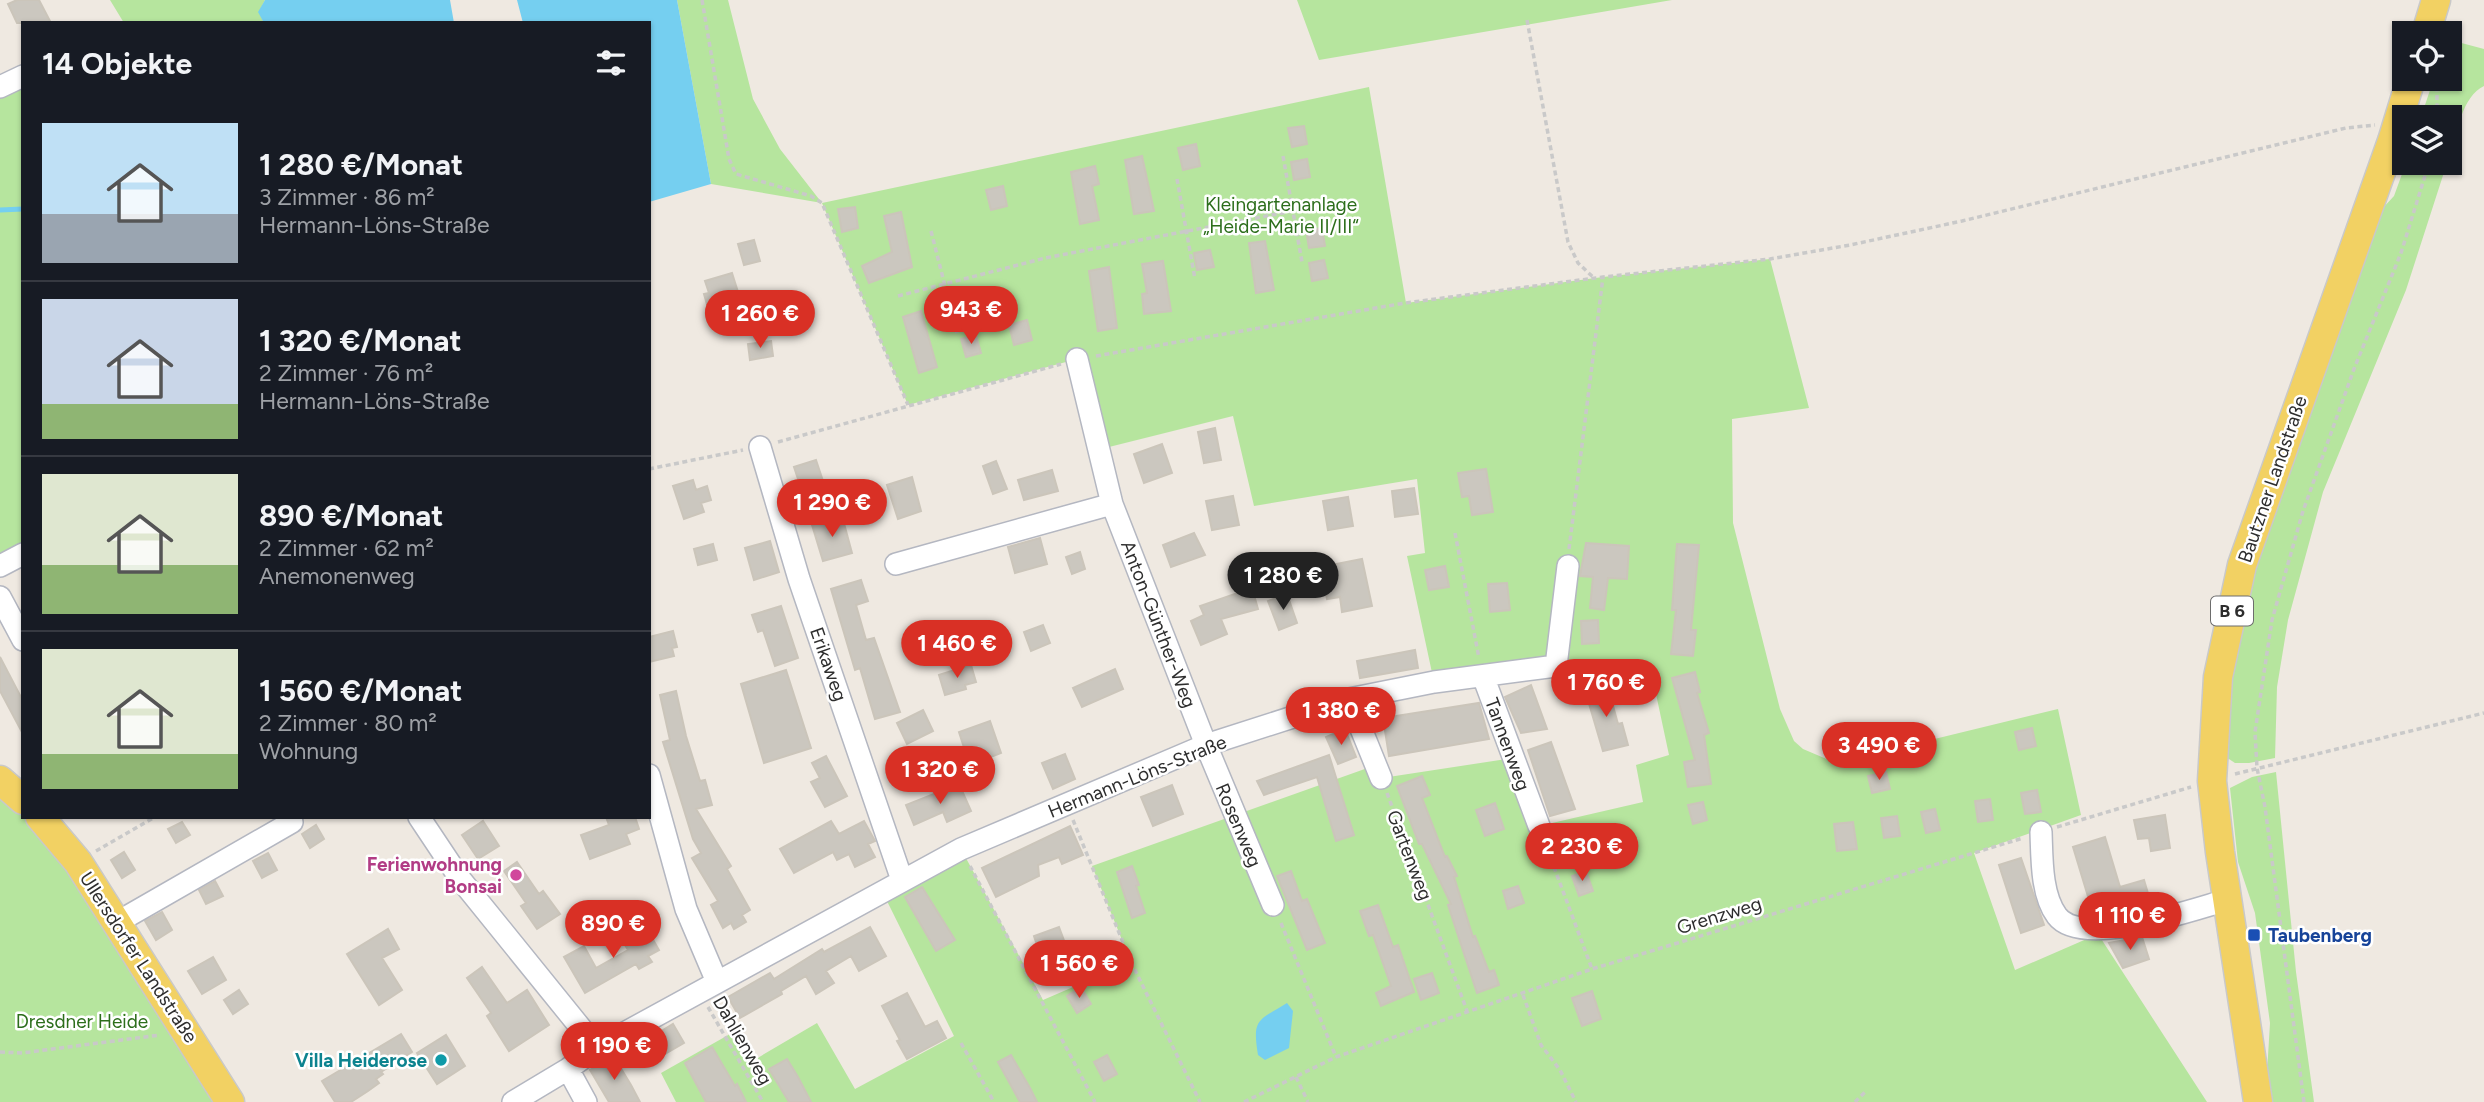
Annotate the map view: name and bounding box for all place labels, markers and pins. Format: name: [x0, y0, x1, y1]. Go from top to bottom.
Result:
pin: 943 €: [922, 286, 1020, 346]
pin: 1 260 €: [695, 290, 825, 350]
pin: 1 290 €: [767, 480, 897, 539]
pin: 1 280 €: [1218, 552, 1348, 612]
pin: 1 460 €: [892, 620, 1022, 680]
pin: 1 760 €: [1541, 660, 1671, 719]
pin: 1 380 €: [1276, 688, 1406, 747]
pin: 3 490 €: [1814, 722, 1944, 782]
pin: 1 320 €: [875, 746, 1005, 806]
pin: 2 230 €: [1517, 824, 1647, 883]
place label: Ferienwohnung Bonsai: [367, 853, 502, 898]
marker: Ferienwohnung Bonsai: [508, 867, 524, 883]
pin: 1 110 €: [2065, 892, 2195, 952]
pin: 890 €: [564, 900, 662, 960]
place label: Taubenberg: [2268, 924, 2372, 947]
marker: Taubenberg: [2246, 927, 2262, 943]
pin: 1 560 €: [1014, 940, 1144, 1000]
pin: 1 190 €: [549, 1023, 679, 1082]
place label: Villa Heiderose: [295, 1049, 427, 1072]
marker: Villa Heiderose: [433, 1052, 449, 1068]

